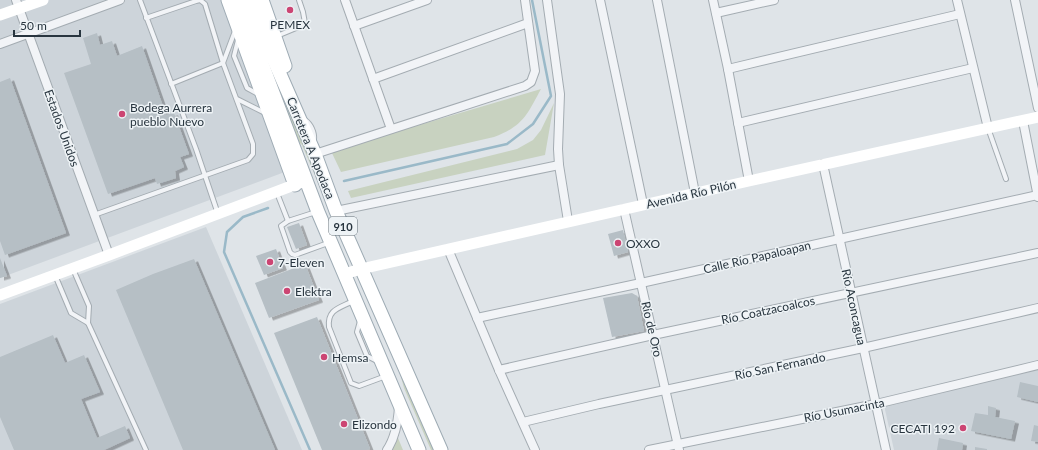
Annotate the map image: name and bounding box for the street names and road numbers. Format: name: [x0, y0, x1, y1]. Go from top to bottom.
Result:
street label: Estados Unidos: [41, 87, 83, 169]
street label: Carretera A Apodaca: [284, 95, 338, 201]
street label: Avenida Río Pilón: [645, 176, 737, 212]
road number: 910: [329, 217, 357, 235]
street label: Calle Río Papaloapan: [702, 237, 812, 277]
street label: Río Aconcagua: [839, 268, 869, 346]
street label: Río Coatzacoalcos: [720, 293, 816, 327]
street label: Río de Oro: [638, 300, 666, 359]
street label: Río San Fernando: [733, 349, 827, 383]
street label: Río Usumacinta: [802, 395, 886, 425]

